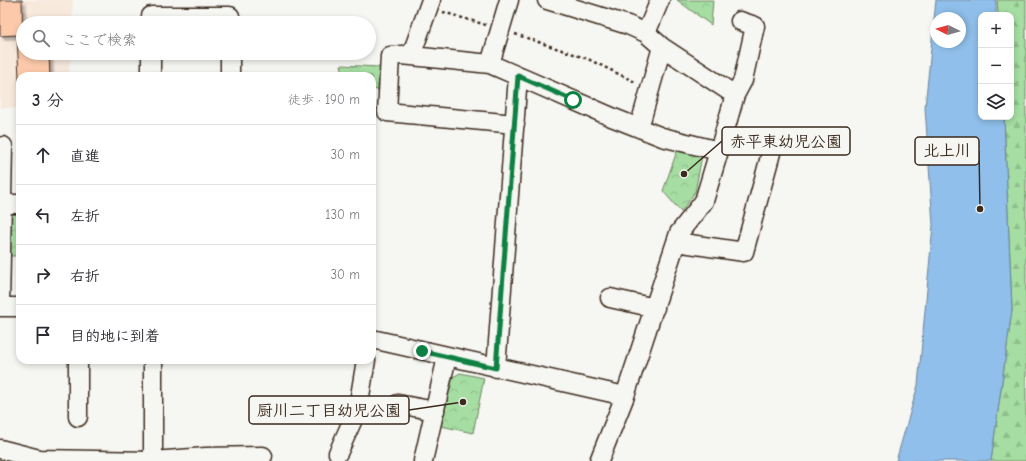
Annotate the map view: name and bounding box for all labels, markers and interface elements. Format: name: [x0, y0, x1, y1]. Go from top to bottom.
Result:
north arrow: [930, 12, 966, 48]
map controls: [978, 12, 1014, 120]
button: +: [978, 12, 1014, 48]
search box: [16, 16, 376, 60]
icon: search: [30, 27, 52, 49]
text: ここで検索: [62, 31, 137, 49]
button: −: [978, 48, 1014, 84]
button: layers: [978, 84, 1014, 120]
text: 3 分: [32, 91, 63, 110]
route start: [564, 91, 582, 109]
text: 徒歩 · 190 m: [288, 92, 360, 107]
callout: 赤平東幼児公園: [722, 127, 850, 155]
text: 赤平東幼児公園: [730, 133, 842, 151]
callout: 北上川: [915, 137, 979, 165]
text: 北上川: [923, 142, 971, 160]
icon: ahead: [32, 144, 54, 166]
text: 直進: [70, 147, 100, 165]
text: 30 m: [330, 147, 360, 162]
icon: left: [32, 204, 54, 226]
text: 左折: [70, 207, 100, 225]
text: 130 m: [325, 207, 360, 222]
icon: right: [32, 264, 54, 286]
text: 右折: [70, 267, 100, 285]
text: 30 m: [330, 267, 360, 282]
icon: arrive: [32, 324, 54, 346]
text: 目的地に到着: [70, 327, 160, 345]
route end: [413, 342, 431, 360]
callout: 厨川二丁目幼児公園: [249, 396, 409, 424]
text: 厨川二丁目幼児公園: [257, 402, 401, 420]

